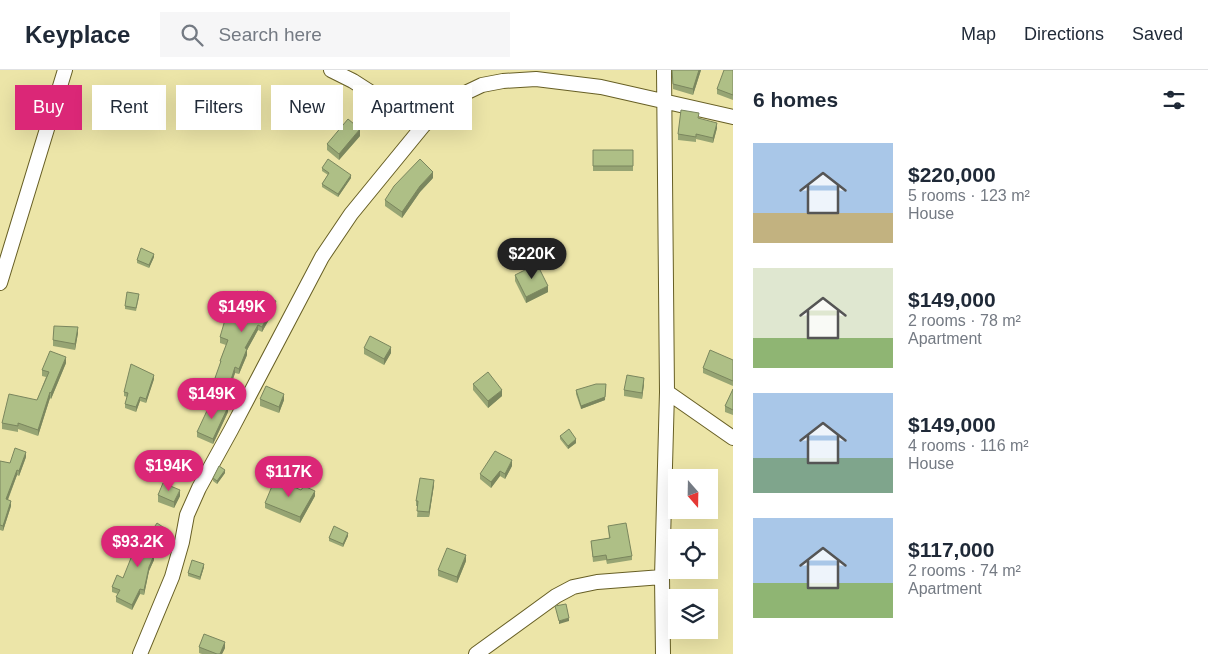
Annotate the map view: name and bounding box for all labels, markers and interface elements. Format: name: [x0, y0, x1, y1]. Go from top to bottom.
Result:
search box: [160, 12, 510, 57]
text: Keyplace: [25, 21, 130, 48]
icon: search: [178, 21, 206, 49]
text: Search here: [218, 24, 322, 45]
text: Map: [961, 24, 996, 44]
text: Directions: [1024, 24, 1104, 44]
text: Saved: [1132, 24, 1183, 44]
chip: Buy: [15, 85, 82, 130]
chip: Rent: [92, 85, 166, 130]
chip: Filters: [176, 85, 261, 130]
chip: New: [271, 85, 343, 130]
chip: Apartment: [353, 85, 472, 130]
icon: filters: [1160, 86, 1188, 114]
text: 6 homes: [753, 88, 838, 111]
icon: home: [793, 163, 853, 223]
text: $220,000: [908, 163, 996, 186]
text: 5 rooms · 123 m²: [908, 187, 1030, 204]
text: House: [908, 205, 954, 222]
pin: $220K: [497, 238, 567, 280]
text: $220K: [508, 245, 556, 262]
icon: home: [793, 288, 853, 348]
text: $149,000: [908, 288, 996, 311]
pin: $149K: [207, 290, 277, 333]
text: $149K: [218, 298, 266, 315]
text: 2 rooms · 78 m²: [908, 312, 1021, 329]
text: Apartment: [908, 330, 982, 347]
pin: $149K: [177, 378, 247, 420]
text: $149K: [188, 385, 236, 402]
icon: home: [793, 413, 853, 473]
text: $149,000: [908, 413, 996, 436]
text: 4 rooms · 116 m²: [908, 437, 1029, 454]
pin: $194K: [134, 450, 204, 492]
text: House: [908, 455, 954, 472]
pin: $117K: [254, 456, 324, 498]
text: $194K: [145, 457, 193, 474]
text: $117K: [266, 463, 312, 480]
north arrow: [668, 469, 718, 519]
map controls: [668, 469, 718, 639]
pin: $93.2K: [97, 526, 179, 568]
button: locate: [668, 529, 718, 579]
text: $93.2K: [112, 533, 164, 550]
icon: home: [793, 538, 853, 598]
text: $117,000: [908, 538, 994, 561]
text: 2 rooms · 74 m²: [908, 562, 1021, 579]
text: Apartment: [908, 580, 982, 597]
button: layers: [668, 589, 718, 639]

